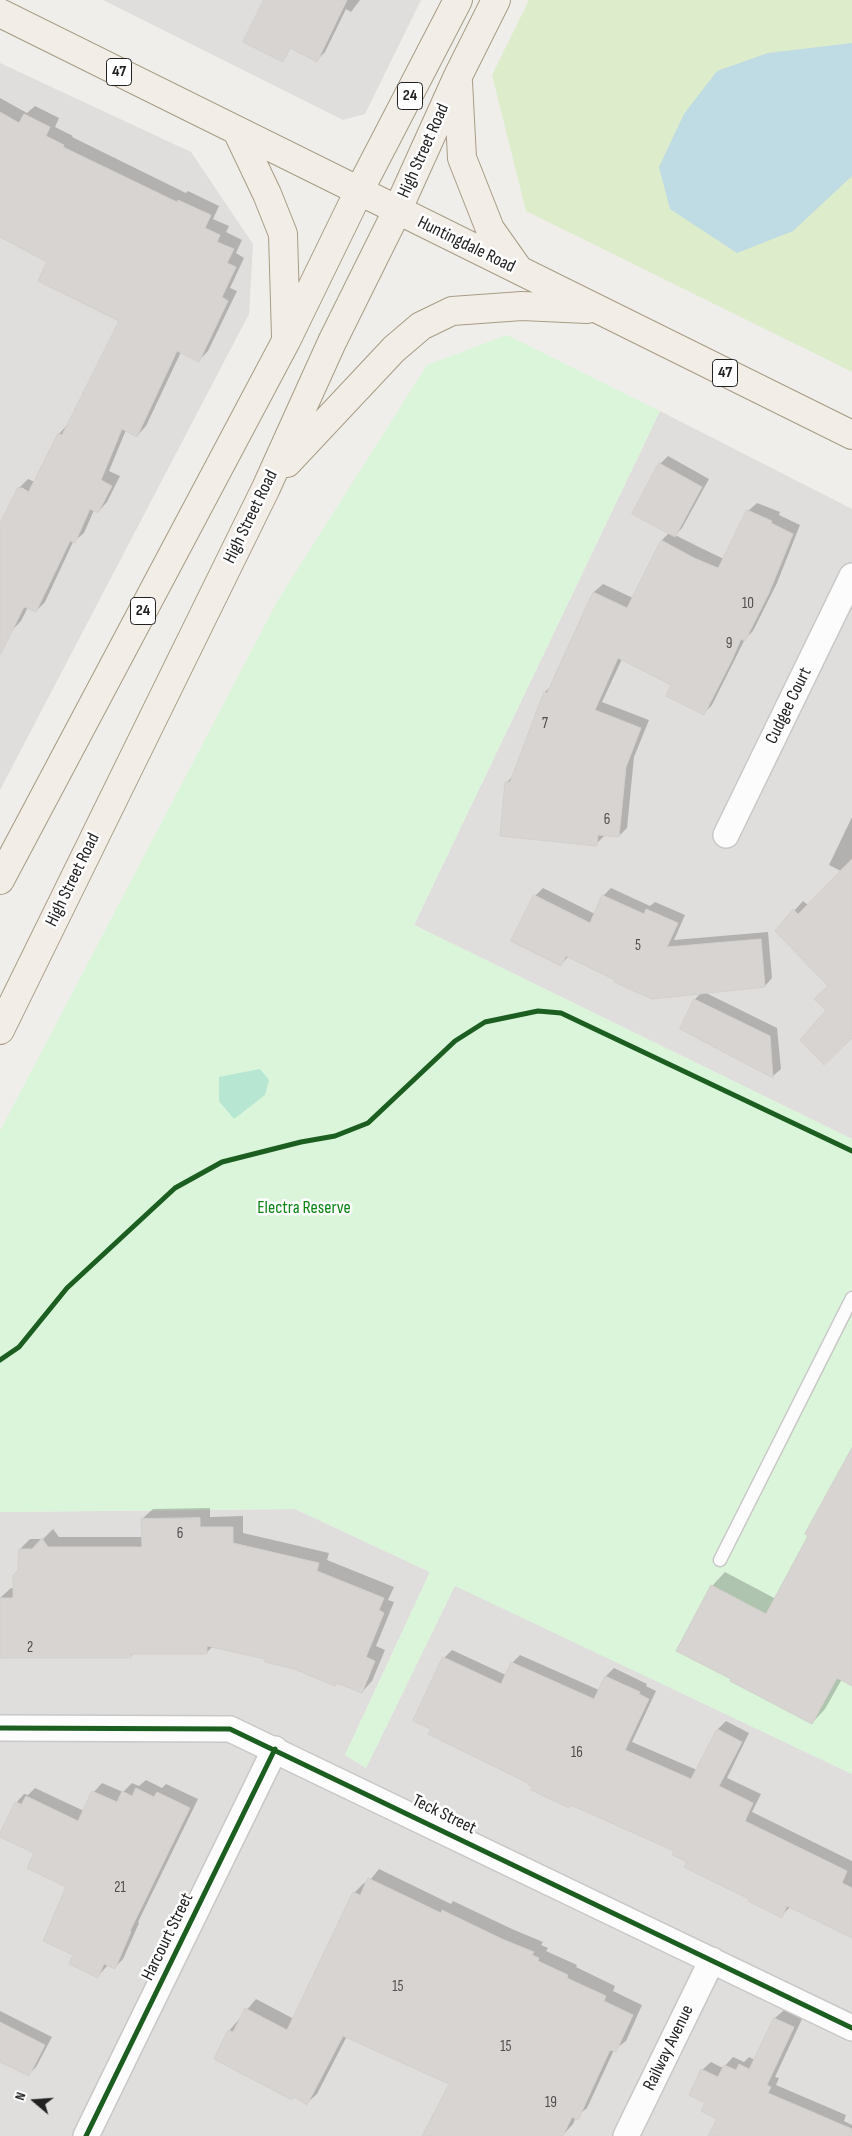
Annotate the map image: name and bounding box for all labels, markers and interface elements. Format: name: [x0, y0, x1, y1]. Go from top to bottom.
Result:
road number: 47: [106, 58, 132, 86]
road number: 24: [398, 82, 422, 110]
street label: High Street Road: [394, 100, 454, 202]
street label: Huntingdale Road: [414, 212, 518, 278]
road number: 47: [712, 359, 738, 386]
street label: High Street Road: [219, 467, 283, 567]
house number: 10: [742, 595, 754, 613]
road number: 24: [130, 598, 156, 624]
house number: 9: [726, 635, 732, 653]
street label: Cudgee Court: [761, 664, 817, 748]
house number: 7: [542, 715, 548, 733]
house number: 6: [604, 811, 610, 829]
street label: High Street Road: [41, 830, 105, 930]
house number: 5: [635, 937, 641, 955]
park label: Electra Reserve: [257, 1197, 351, 1219]
house number: 6: [177, 1525, 183, 1543]
house number: 2: [27, 1639, 33, 1657]
house number: 16: [571, 1744, 583, 1762]
street label: Teck Street: [409, 1790, 479, 1840]
house number: 21: [114, 1879, 126, 1897]
street label: Harcourt Street: [138, 1890, 198, 1984]
house number: 15: [392, 1978, 404, 1996]
street label: Railway Avenue: [639, 2002, 699, 2094]
house number: 15: [500, 2038, 512, 2056]
north arrow: [10, 2076, 60, 2126]
text: N: [11, 2090, 29, 2102]
house number: 19: [545, 2094, 557, 2112]

